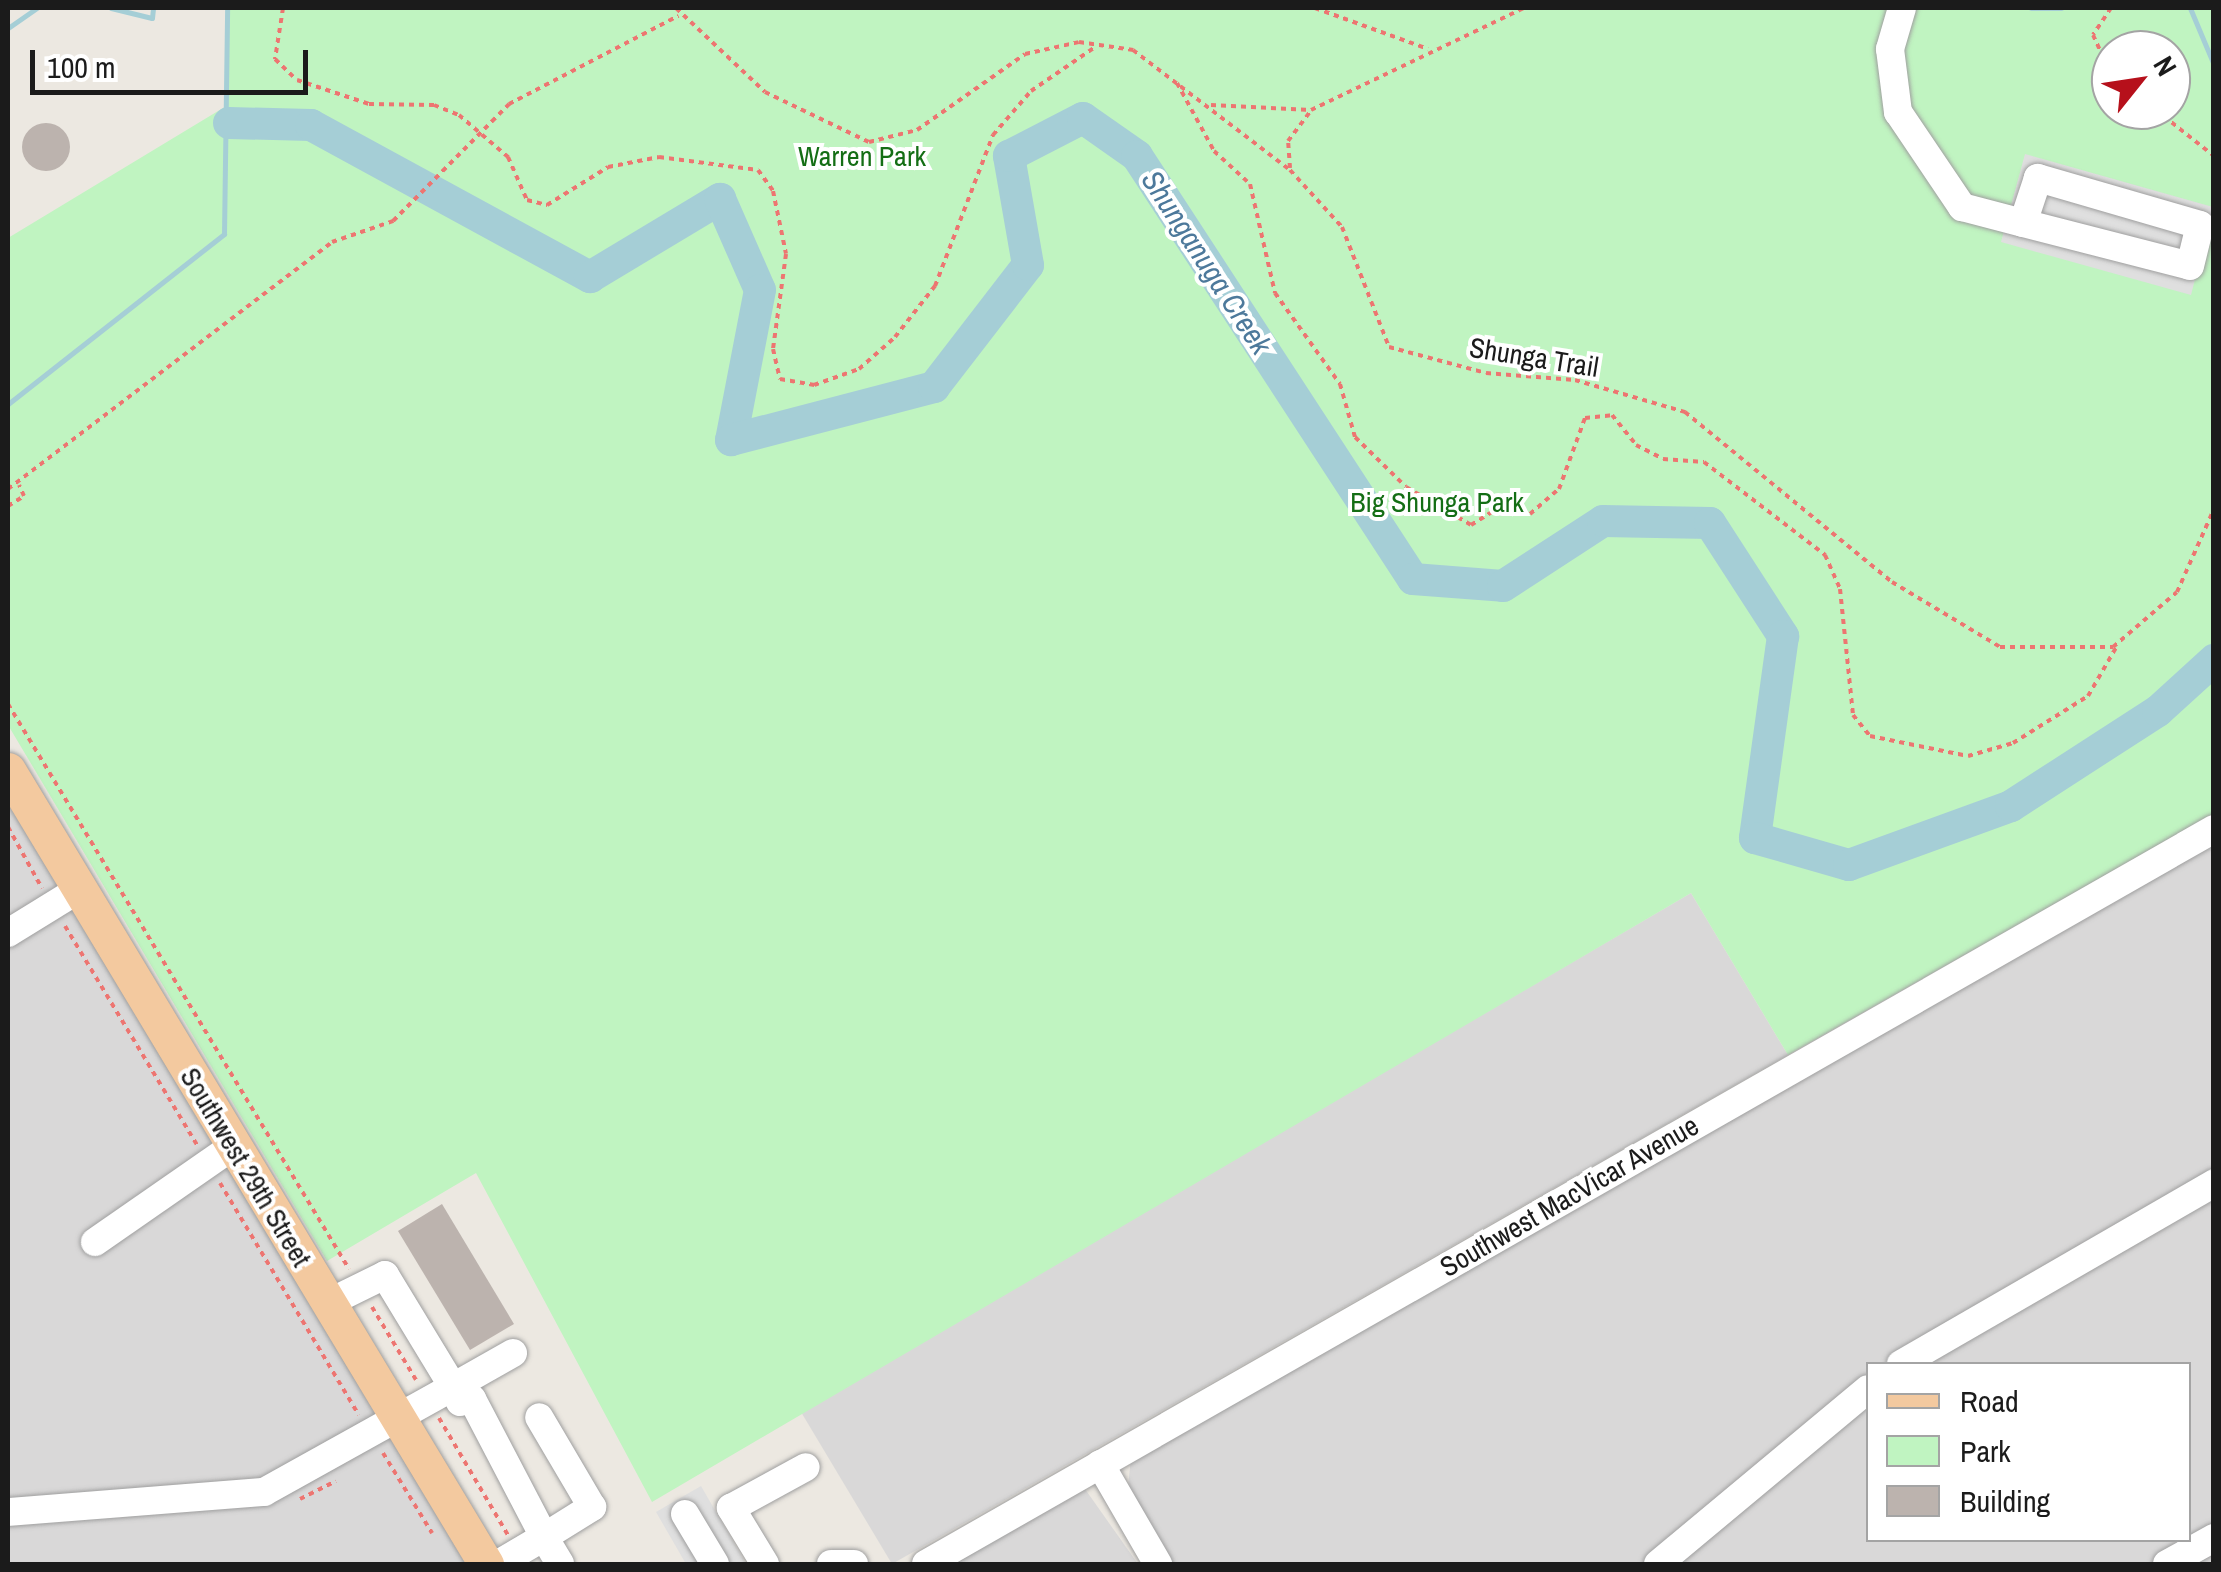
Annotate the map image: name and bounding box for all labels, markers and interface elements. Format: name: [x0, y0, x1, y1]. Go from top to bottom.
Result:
scale bar: [35, 30, 312, 92]
north arrow: [2091, 30, 2191, 130]
text: 100 m: [47, 47, 115, 87]
text: N: [2145, 49, 2186, 83]
park label: Warren Park: [798, 139, 926, 173]
water label: Shunganuga Creek: [1134, 163, 1280, 361]
street label: Shunga Trail: [1467, 330, 1601, 384]
park label: Big Shunga Park: [1350, 485, 1524, 519]
street label: Southwest 29th Street: [173, 1062, 319, 1272]
street label: Southwest MacVicar Avenue: [1433, 1108, 1705, 1284]
legend: [1866, 1362, 2191, 1542]
text: Road: [1960, 1381, 2019, 1421]
text: Park: [1960, 1431, 2011, 1471]
text: Building: [1960, 1481, 2050, 1521]

